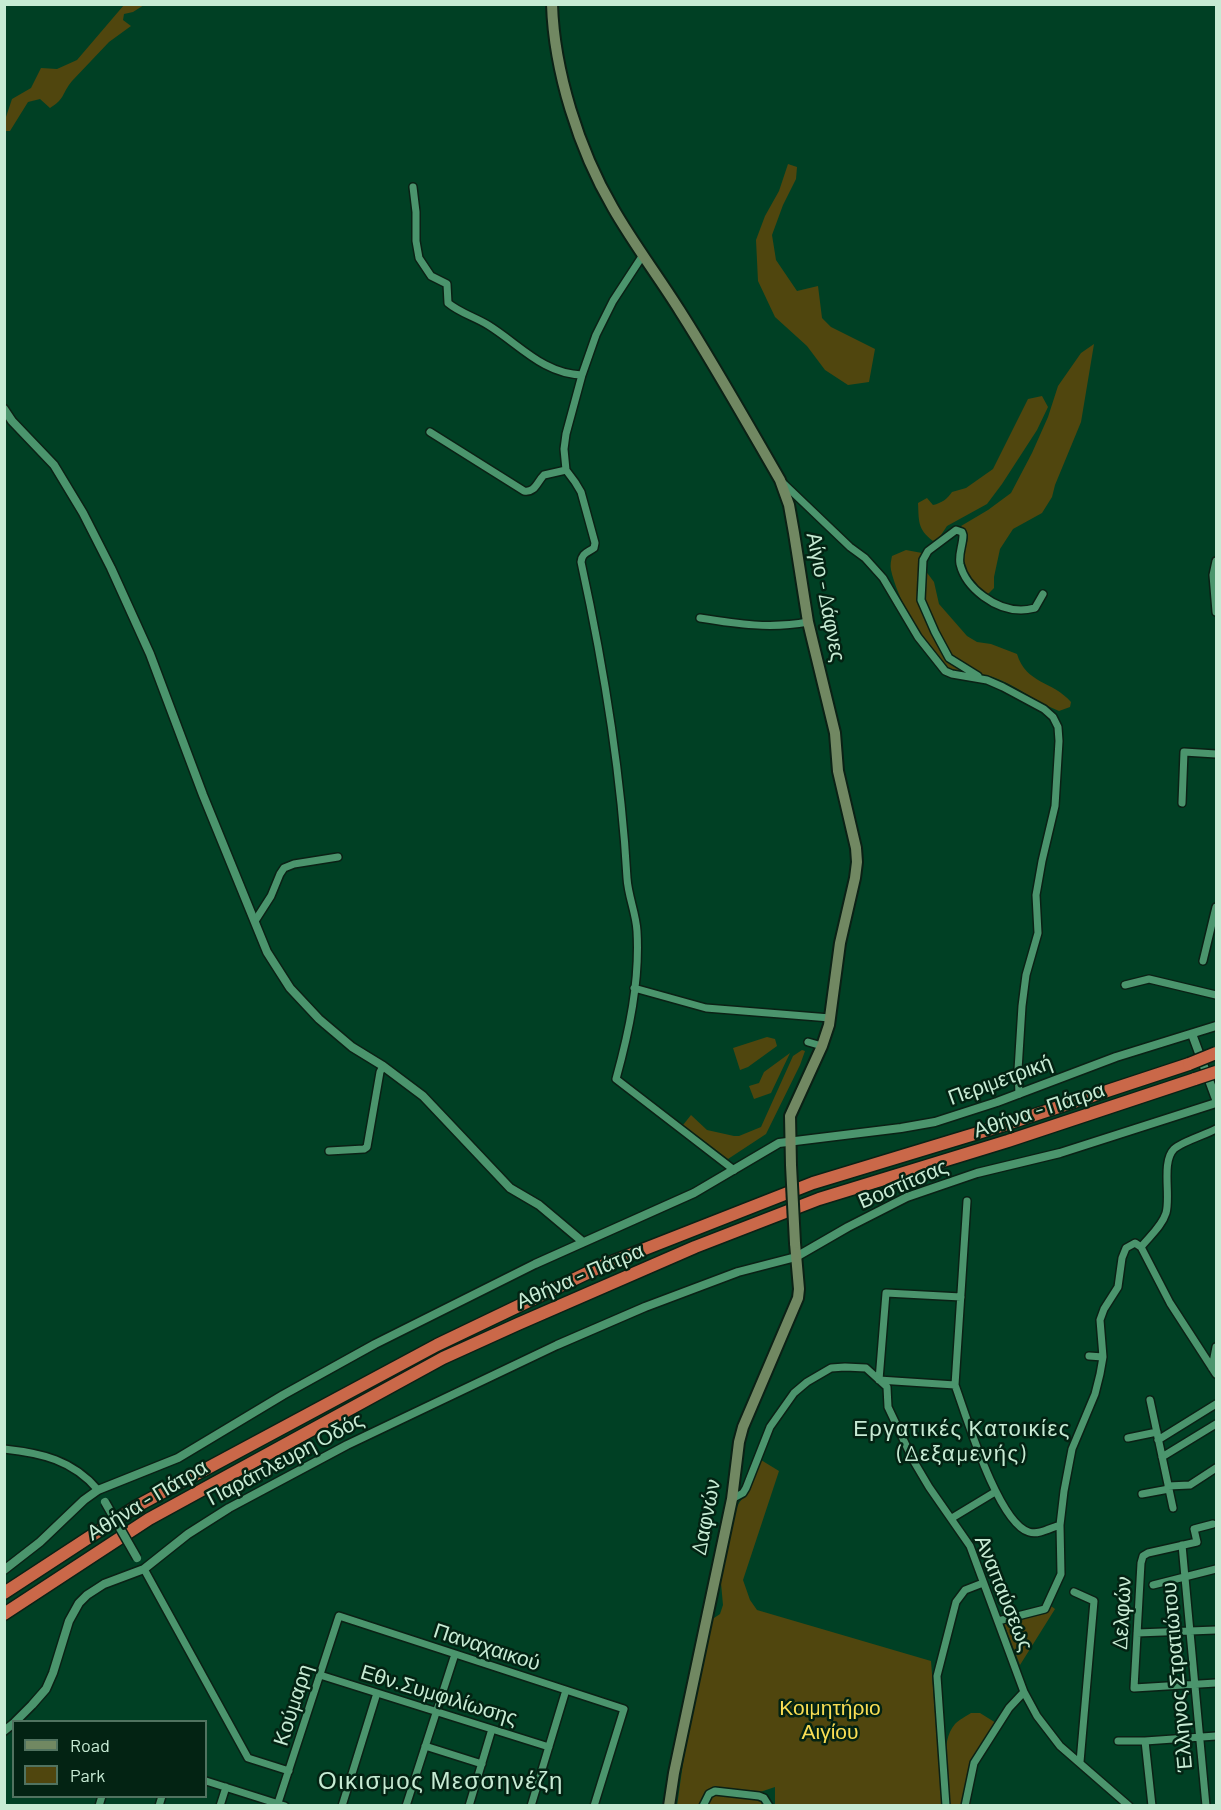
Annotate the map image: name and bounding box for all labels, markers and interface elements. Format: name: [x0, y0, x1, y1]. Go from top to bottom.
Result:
street label: Αίγιο - Δάφνες: [801, 530, 851, 664]
street label: Περιμετρική: [944, 1050, 1056, 1110]
street label: Αθήνα - Πάτρα: [970, 1077, 1108, 1143]
street label: Βοστίτσας: [854, 1154, 952, 1214]
street label: Αθήνα - Πάτρα: [512, 1238, 648, 1314]
street label: Παράπλευρη Οδός: [202, 1407, 368, 1511]
district label: Εργατικές Κατοικίες (Δεξαμενής): [853, 1416, 1071, 1468]
street label: Αθήνα - Πάτρα: [82, 1454, 212, 1546]
street label: Δαφνών: [686, 1477, 726, 1557]
street label: Αναπαύσεως: [969, 1532, 1039, 1654]
street label: Δελφών: [1107, 1576, 1137, 1650]
street label: Έλληνος Στρατιώτου: [1156, 1581, 1198, 1773]
street label: Παναχαικού: [431, 1618, 543, 1676]
street label: Εθν.Συμφιλίωσης: [358, 1659, 520, 1731]
street label: Κούμαρη: [268, 1661, 318, 1749]
park label: Κοιμητήριο Αιγίου: [779, 1695, 881, 1745]
legend: [12, 1720, 207, 1798]
text: Road: [70, 1734, 110, 1756]
text: Park: [70, 1764, 105, 1786]
district label: Οικισμος Μεσσηνέζη: [318, 1767, 564, 1795]

